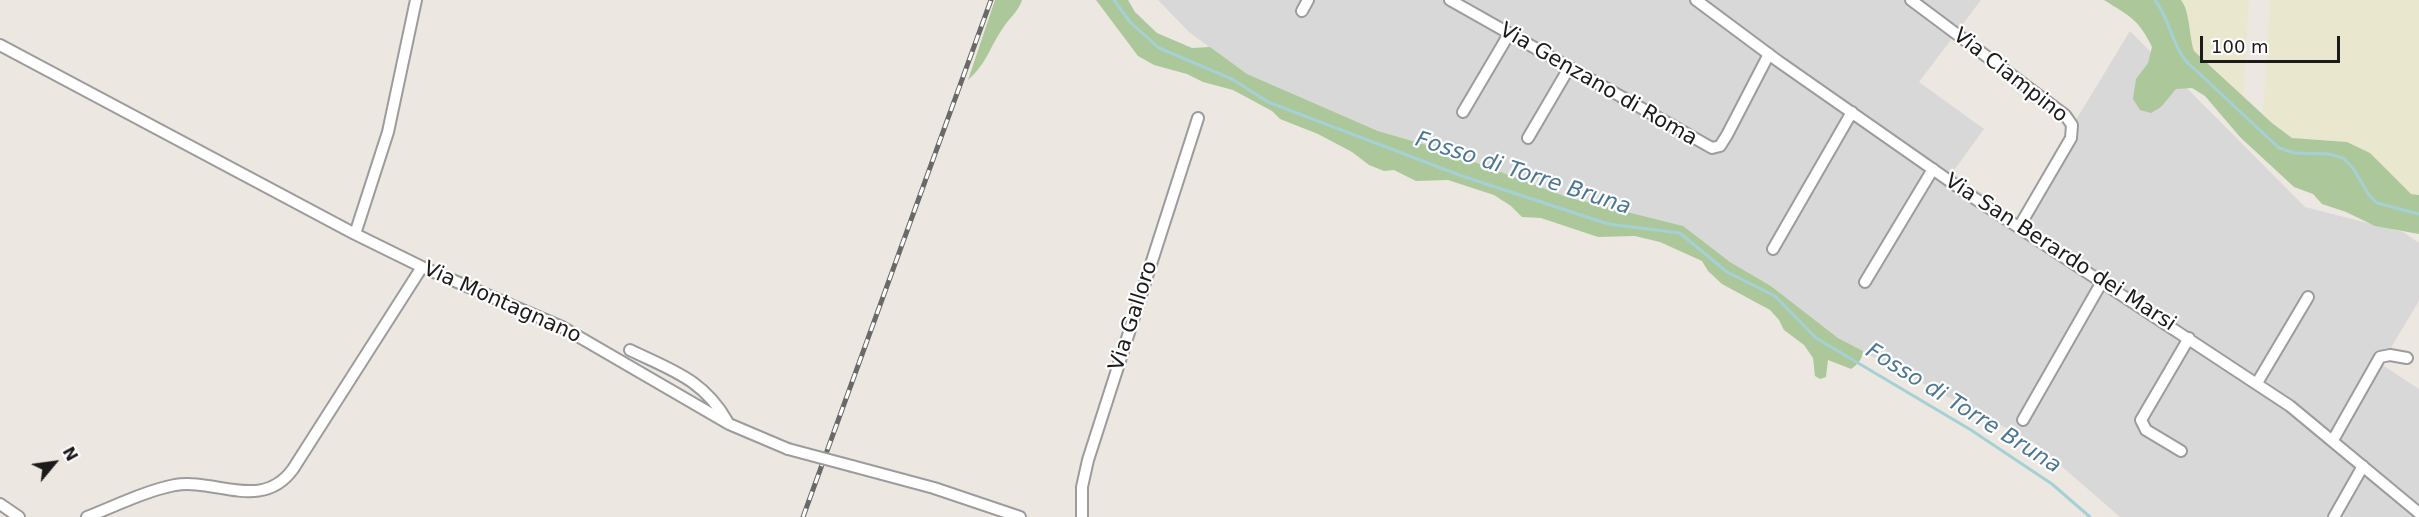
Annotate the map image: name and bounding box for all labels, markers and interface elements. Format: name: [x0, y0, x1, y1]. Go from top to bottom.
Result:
street label: Via Genzano di Roma: [1495, 18, 1701, 152]
street label: Via Ciampino: [1948, 23, 2072, 129]
scale bar: [2203, 24, 2342, 62]
text: 100 m: [2211, 36, 2269, 57]
water label: Fosso di Torre Bruna: [1412, 127, 1634, 221]
street label: Via San Berardo dei Marsi: [1940, 169, 2180, 337]
street label: Via Montagnano: [419, 257, 585, 349]
street label: Via Galloro: [1104, 258, 1164, 374]
water label: Fosso di Torre Bruna: [1861, 338, 2065, 480]
north arrow: [24, 433, 84, 493]
text: N: [59, 444, 82, 464]

